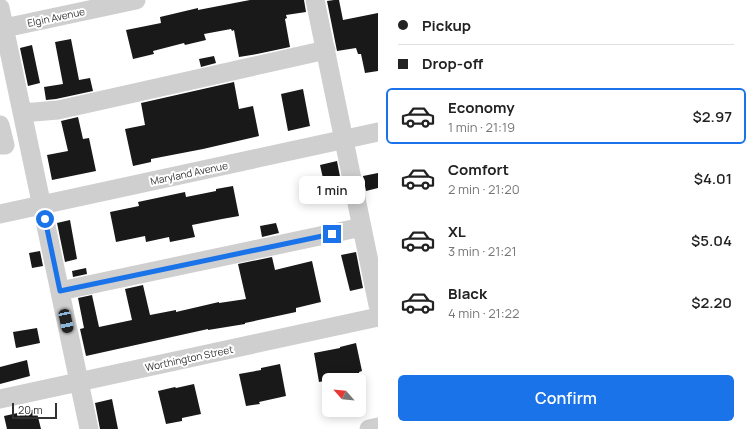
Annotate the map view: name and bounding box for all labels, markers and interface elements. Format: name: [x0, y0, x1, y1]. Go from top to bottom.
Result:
street label: Elgin Avenue: [26, 4, 86, 30]
text: Pickup: [422, 15, 471, 36]
text: Drop-off: [422, 53, 483, 74]
text: Economy: [448, 97, 515, 118]
icon: car: [400, 98, 436, 134]
text: $2.97: [693, 106, 732, 127]
text: 1 min · 21:19: [448, 118, 515, 136]
street label: Maryland Avenue: [149, 158, 229, 188]
text: Comfort: [448, 159, 509, 180]
icon: car: [400, 160, 436, 196]
text: $4.01: [694, 168, 732, 189]
callout: 1 min: [299, 176, 365, 204]
text: 2 min · 21:20: [448, 180, 520, 198]
text: 1 min: [317, 181, 348, 199]
route start: [36, 210, 54, 228]
text: XL: [448, 221, 466, 242]
icon: car: [400, 222, 436, 258]
route end: [323, 225, 341, 243]
text: $5.04: [691, 230, 732, 251]
text: 3 min · 21:21: [448, 242, 517, 260]
text: Black: [448, 283, 487, 304]
icon: car: [400, 284, 436, 320]
text: $2.20: [691, 292, 732, 313]
text: 4 min · 21:22: [448, 304, 519, 322]
car: [58, 308, 74, 334]
street label: Worthington Street: [144, 342, 234, 374]
north arrow: [322, 373, 366, 417]
map controls: [322, 373, 366, 417]
button: Confirm: [398, 375, 734, 421]
scale bar: [12, 401, 57, 420]
text: 20 m: [18, 402, 43, 417]

